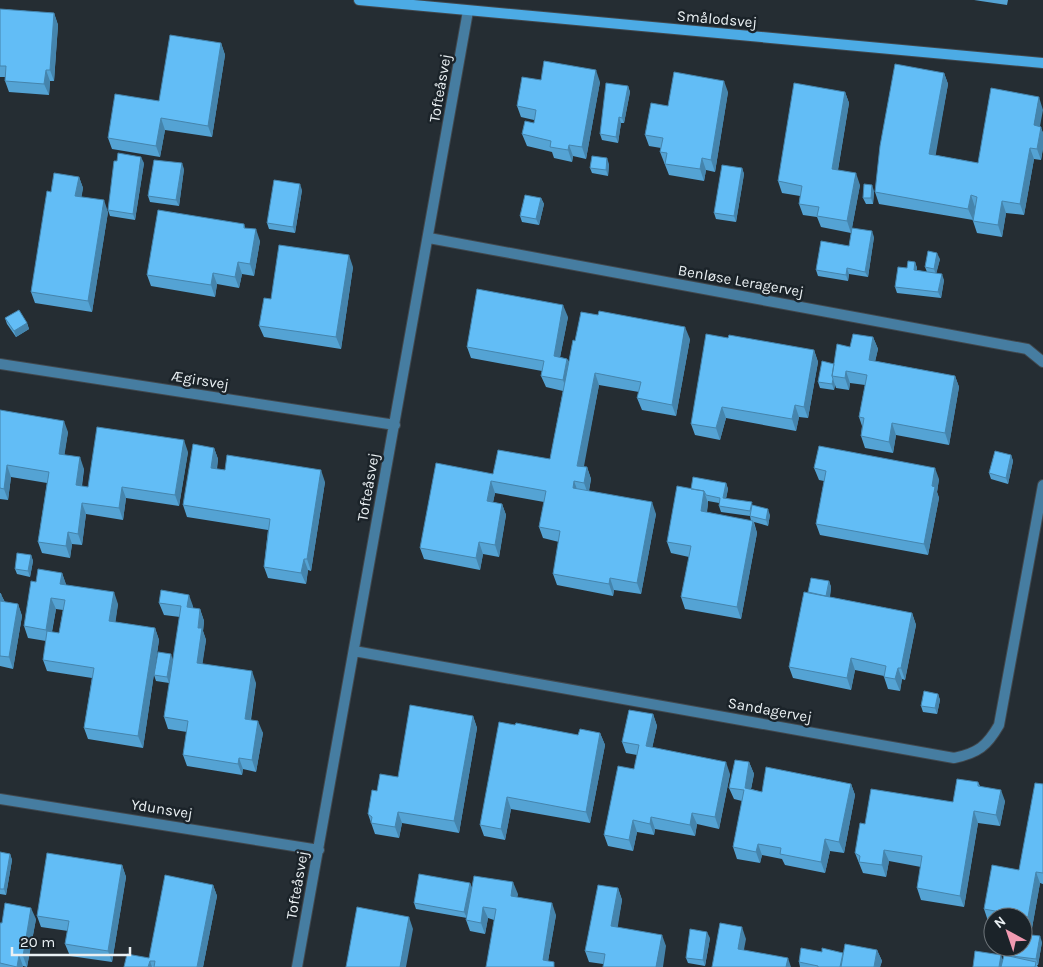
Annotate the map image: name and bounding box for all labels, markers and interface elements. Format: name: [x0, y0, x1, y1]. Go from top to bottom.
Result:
street label: Smålodsvej: [676, 7, 758, 31]
street label: Tofteåsvej: [425, 52, 455, 124]
street label: Benløse Leragervej: [677, 261, 805, 301]
street label: Ægirsvej: [170, 367, 230, 393]
street label: Tofteåsvej: [353, 451, 383, 523]
street label: Sandagervej: [727, 694, 813, 726]
street label: Ydunsvej: [130, 795, 194, 823]
street label: Tofteåsvej: [282, 849, 312, 921]
north arrow: [983, 907, 1033, 957]
text: N: [991, 913, 1009, 932]
scale bar: [12, 924, 130, 956]
text: 20 m: [20, 933, 55, 951]

